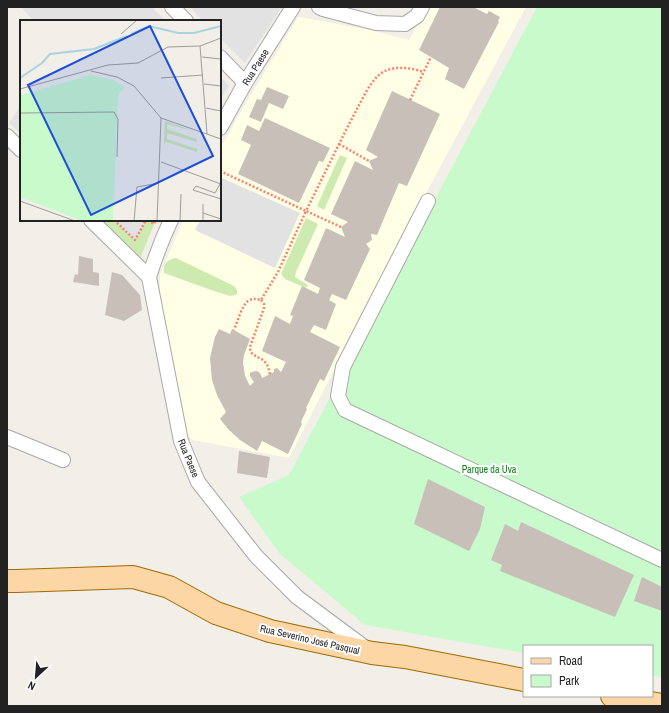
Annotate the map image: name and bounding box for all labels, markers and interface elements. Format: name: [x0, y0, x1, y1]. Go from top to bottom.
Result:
inset map: [20, 20, 221, 221]
street label: Rua Paese: [239, 46, 272, 88]
street label: Rua Paese: [175, 437, 202, 480]
park label: Parque da Uva: [462, 463, 517, 476]
street label: Rua Severino José Pasqual: [259, 622, 361, 657]
legend: [523, 645, 653, 697]
text: Road: [559, 653, 583, 669]
north arrow: [16, 657, 56, 697]
text: Park: [559, 673, 579, 689]
text: N: [26, 678, 38, 694]

